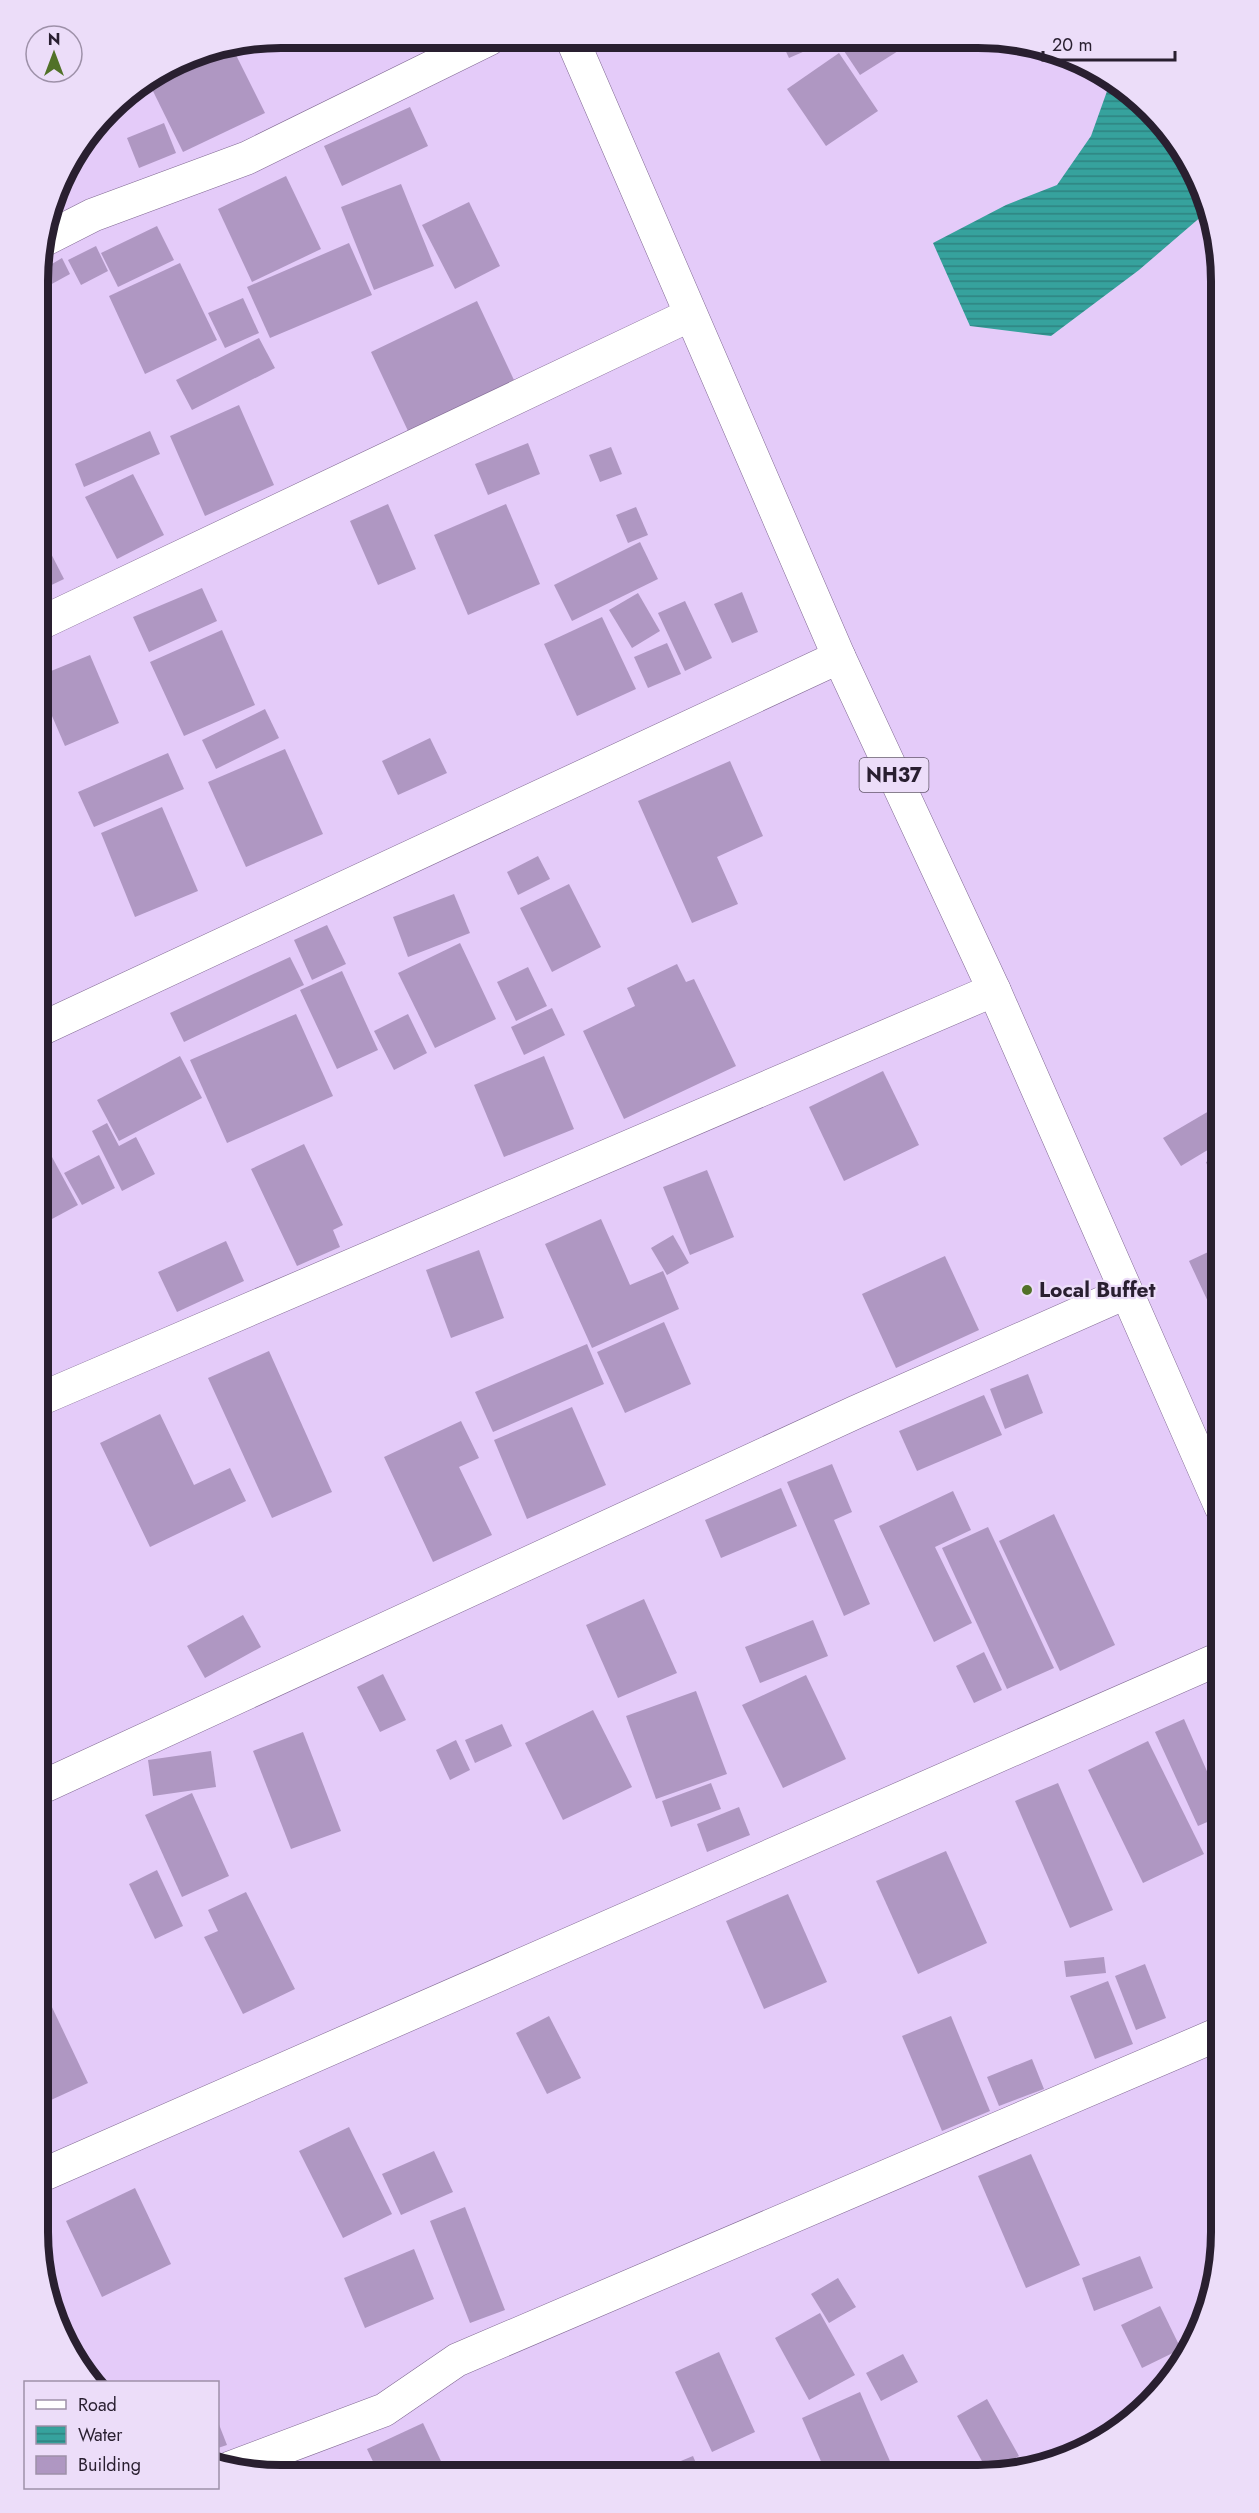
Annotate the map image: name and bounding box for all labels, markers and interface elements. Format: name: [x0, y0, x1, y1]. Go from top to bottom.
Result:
north arrow: [24, 24, 84, 84]
scale bar: [1043, 24, 1175, 62]
text: N: [48, 28, 60, 51]
text: 20 m: [1052, 32, 1092, 58]
road number: NH37: [860, 758, 928, 792]
place label: Local Buffet: [1039, 1275, 1156, 1305]
marker: Local Buffet: [1020, 1283, 1034, 1297]
legend: [24, 2381, 219, 2489]
text: Road: [78, 2392, 117, 2418]
text: Water: [78, 2422, 123, 2448]
text: Building: [78, 2452, 141, 2478]

